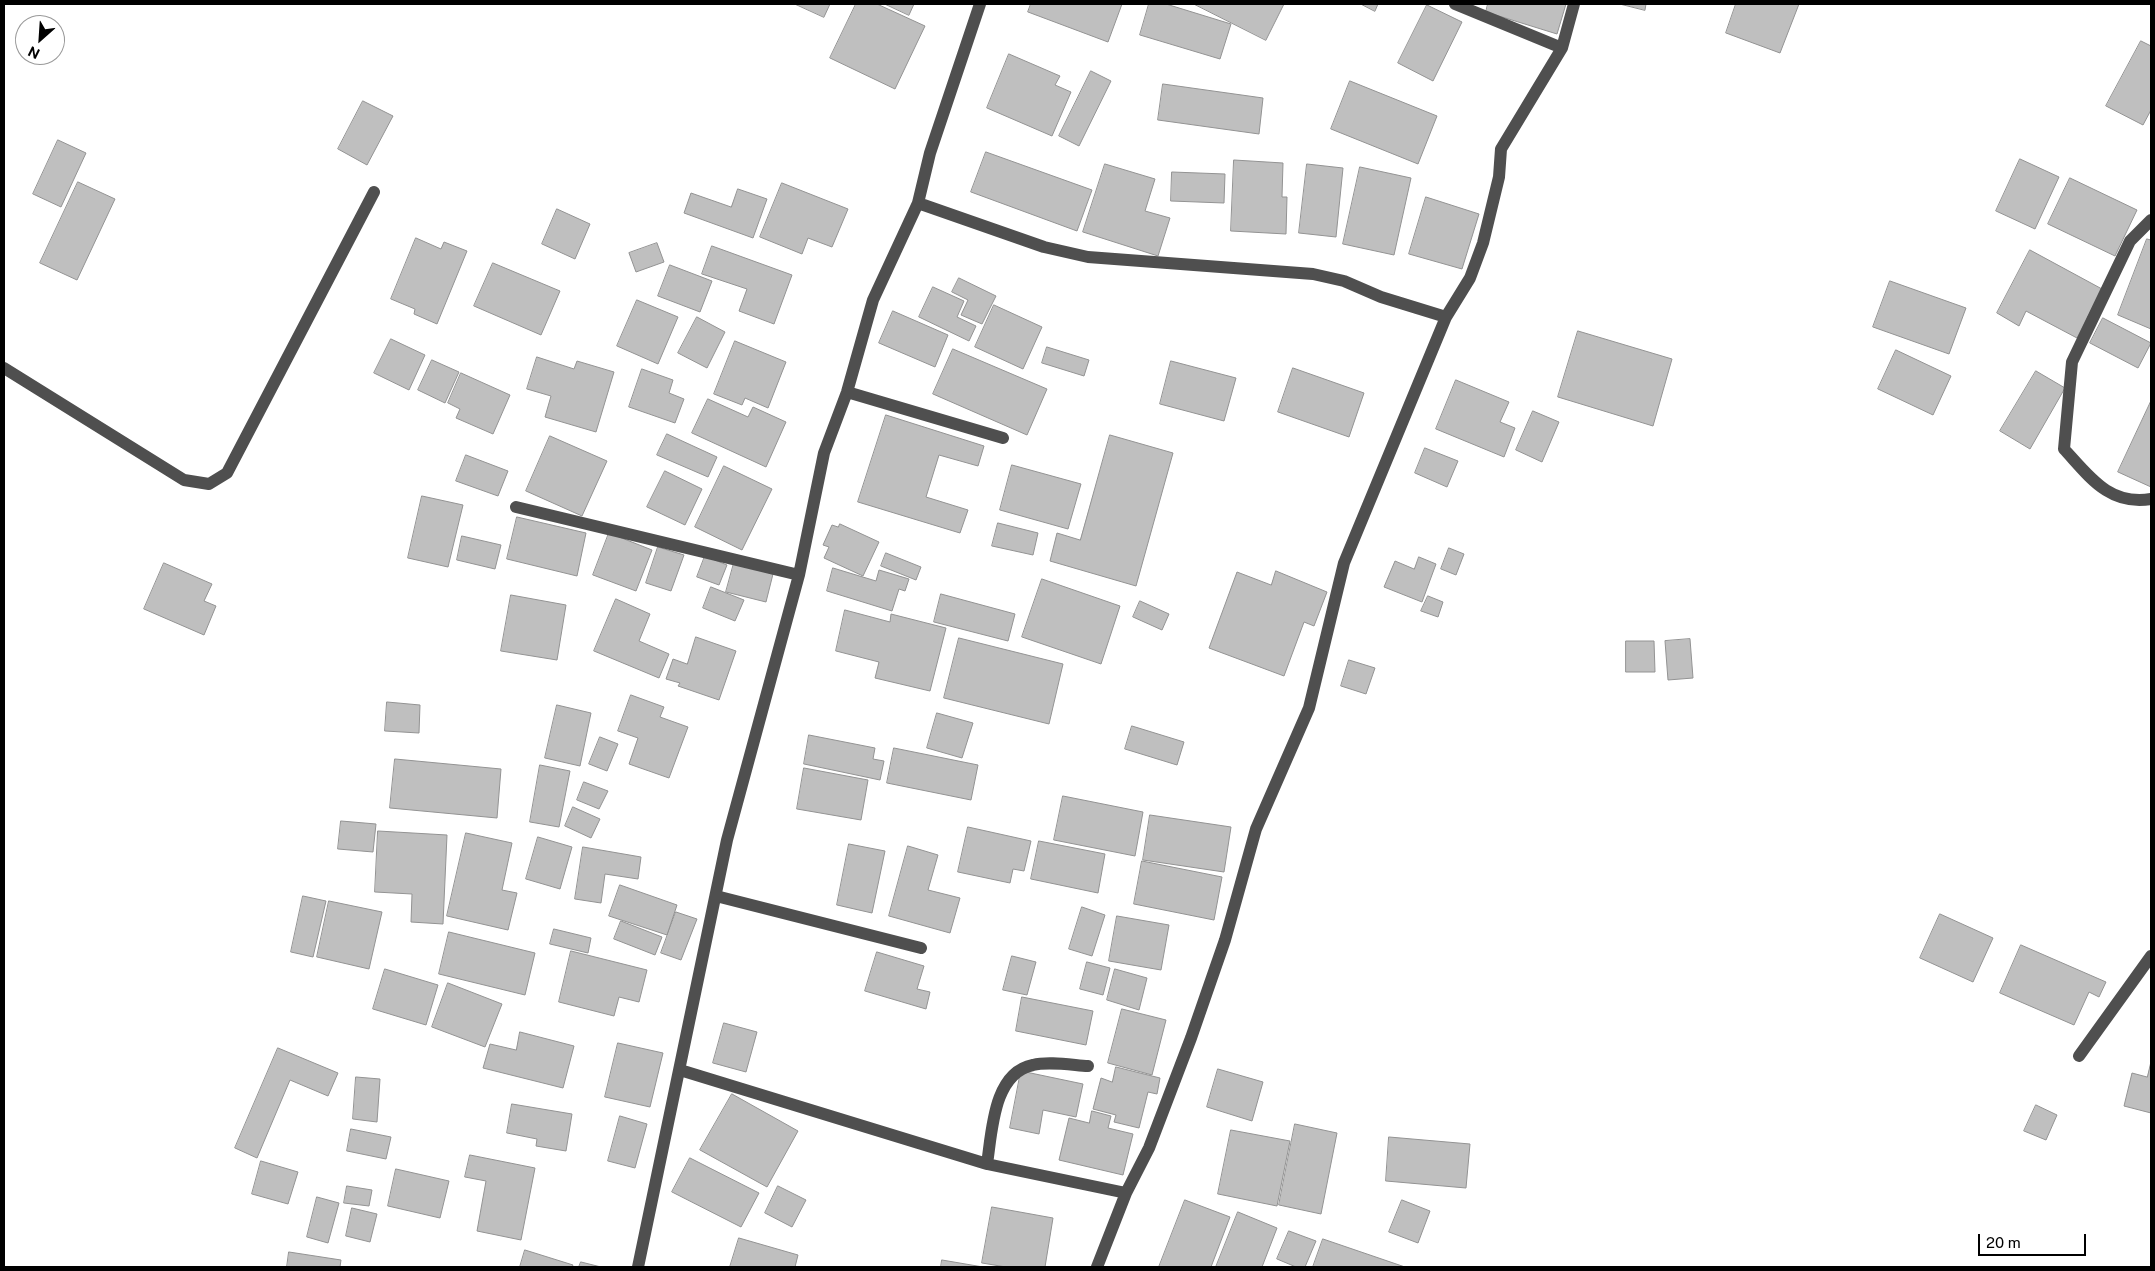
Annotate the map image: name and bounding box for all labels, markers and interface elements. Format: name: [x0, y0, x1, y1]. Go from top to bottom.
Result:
north arrow: [15, 15, 65, 65]
text: N: [25, 43, 42, 62]
scale bar: [1980, 1224, 2088, 1256]
text: 20 m: [1986, 1234, 2021, 1251]

